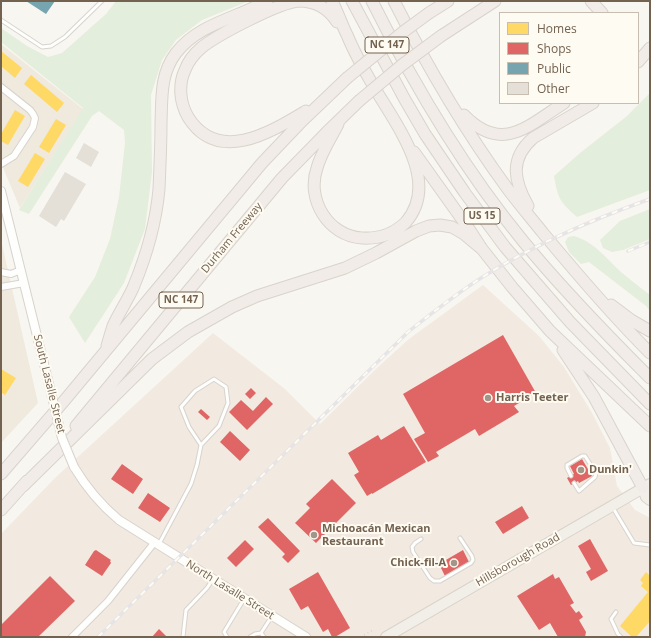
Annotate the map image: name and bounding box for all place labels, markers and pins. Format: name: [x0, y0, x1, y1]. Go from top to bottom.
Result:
place label: Harris Teeter: [496, 391, 568, 405]
marker: Harris Teeter: [483, 393, 493, 403]
place label: Dunkin': [589, 463, 632, 477]
marker: Dunkin': [576, 465, 586, 475]
place label: Michoacán Mexican Restaurant: [322, 522, 431, 548]
marker: Michoacán Mexican Restaurant: [309, 530, 319, 540]
place label: Chick-fil-A: [390, 556, 446, 570]
marker: Chick-fil-A: [449, 558, 459, 568]

